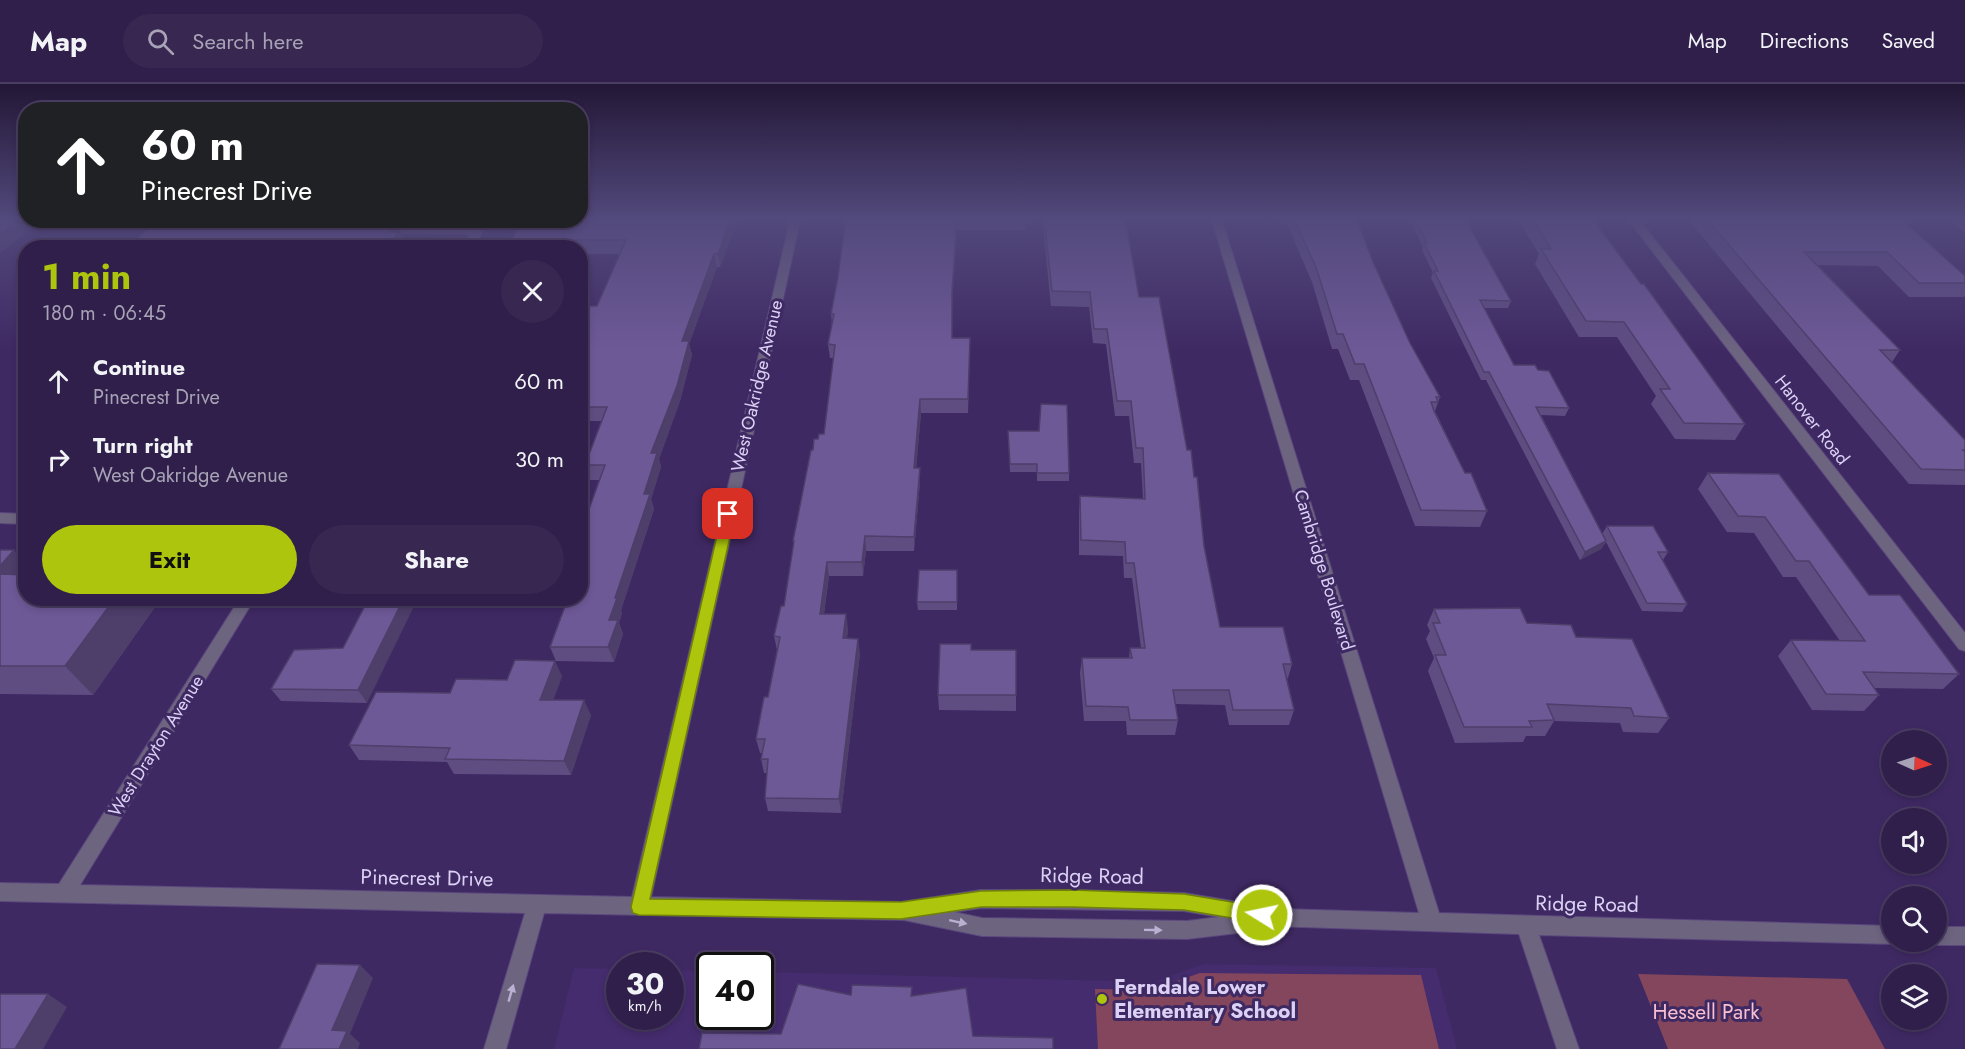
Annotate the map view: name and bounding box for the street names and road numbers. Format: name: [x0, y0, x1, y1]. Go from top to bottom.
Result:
street label: West Oakridge Avenue: [725, 298, 789, 474]
street label: Hanover Road: [1769, 369, 1855, 471]
street label: Cambridge Boulevard: [1287, 486, 1361, 654]
street label: West Drayton Avenue: [102, 670, 210, 822]
street label: Ridge Road: [1040, 860, 1144, 892]
street label: Pinecrest Drive: [360, 862, 494, 894]
street label: Ridge Road: [1535, 888, 1639, 920]

